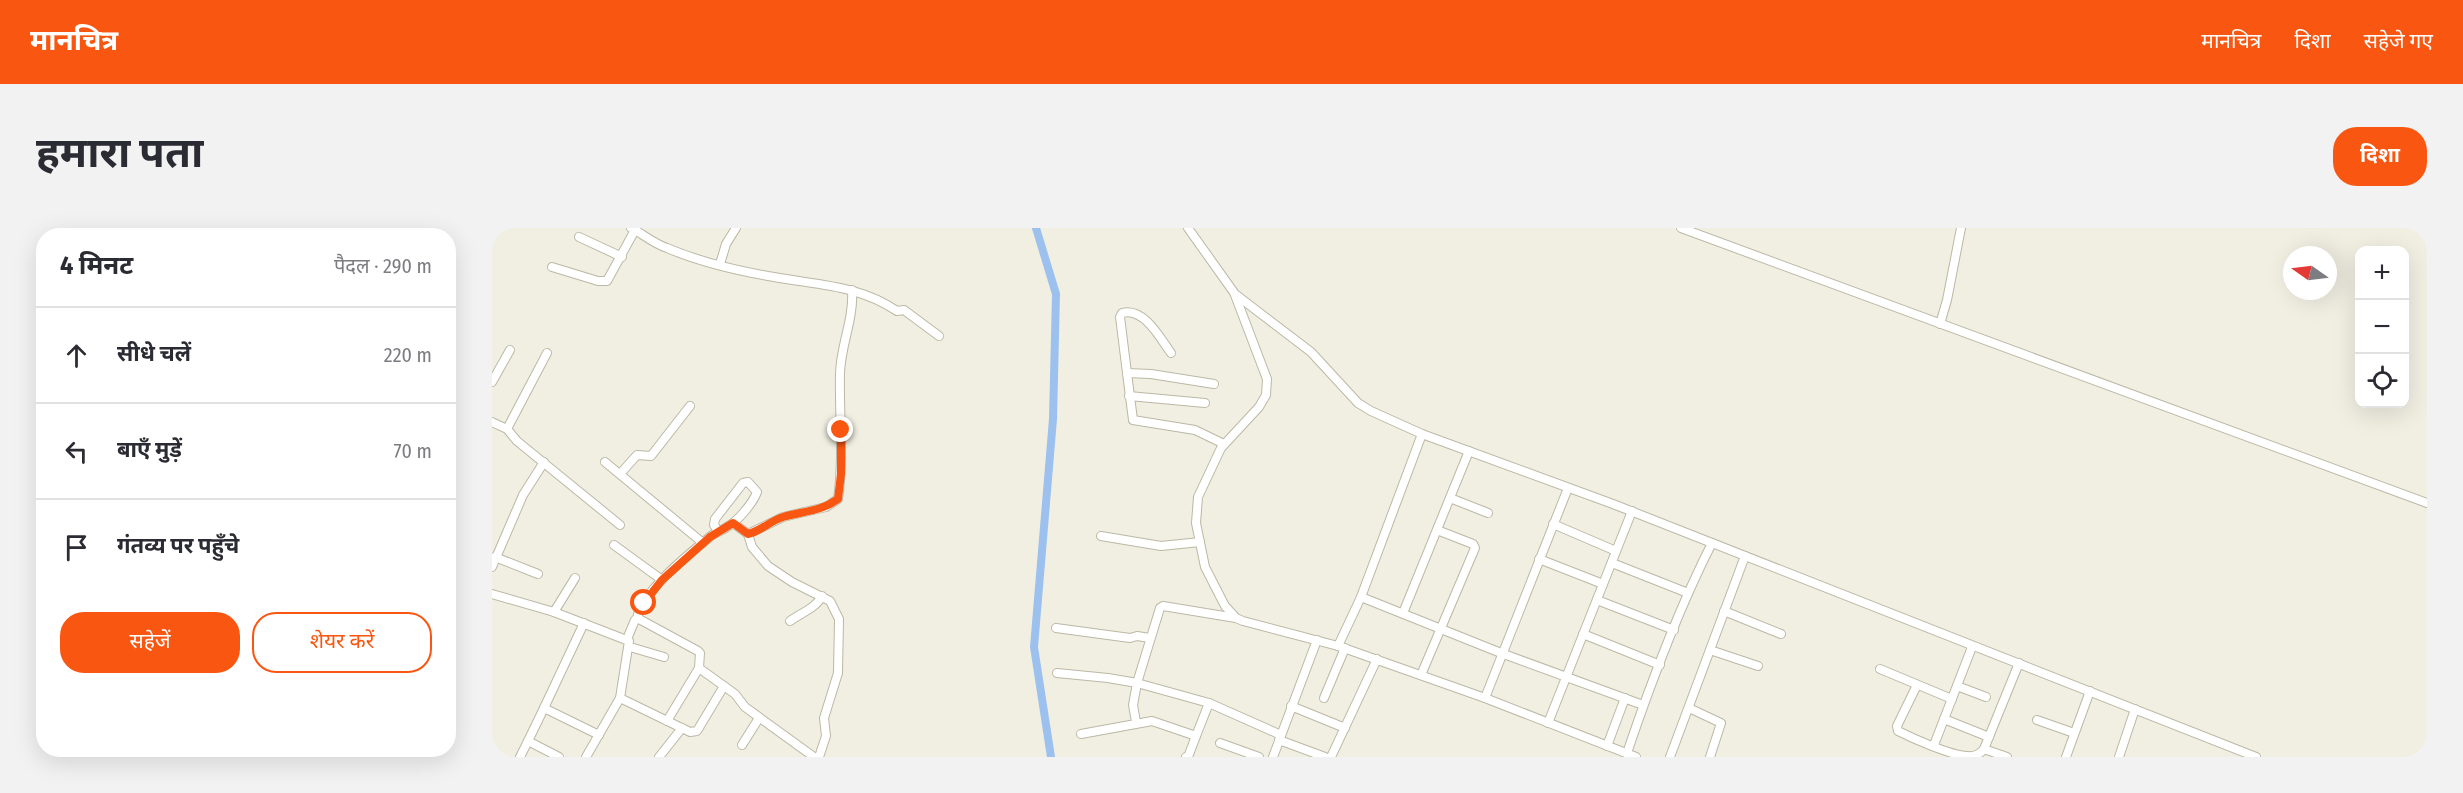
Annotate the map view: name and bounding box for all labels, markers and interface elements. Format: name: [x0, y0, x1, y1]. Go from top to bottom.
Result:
text: मानचित्र: [30, 24, 118, 57]
text: मानचित्र: [2201, 28, 2261, 54]
text: दिशा: [2294, 28, 2331, 54]
text: सहेजे गए: [2364, 28, 2433, 54]
button: दिशा: [2333, 127, 2427, 186]
text: हमारा पता: [36, 128, 203, 178]
north arrow: [2283, 246, 2337, 300]
map controls: [2355, 246, 2409, 408]
button: +: [2355, 246, 2409, 300]
text: 4 मिनट: [60, 250, 133, 281]
text: पैदल · 290 m: [334, 254, 432, 278]
button: −: [2355, 300, 2409, 354]
icon: ahead: [60, 339, 93, 372]
text: सीधे चलें: [117, 340, 191, 367]
text: 220 m: [384, 343, 432, 367]
button: locate: [2355, 354, 2409, 408]
route end: [827, 416, 853, 442]
icon: left: [60, 435, 93, 468]
text: बाएँ मुड़ें: [117, 436, 182, 463]
text: 70 m: [394, 439, 432, 463]
icon: arrive: [60, 531, 93, 564]
text: गंतव्य पर पहुँचे: [117, 532, 239, 559]
route start: [630, 589, 656, 615]
button: सहेजें: [60, 612, 240, 673]
button: शेयर करें: [252, 612, 432, 673]

